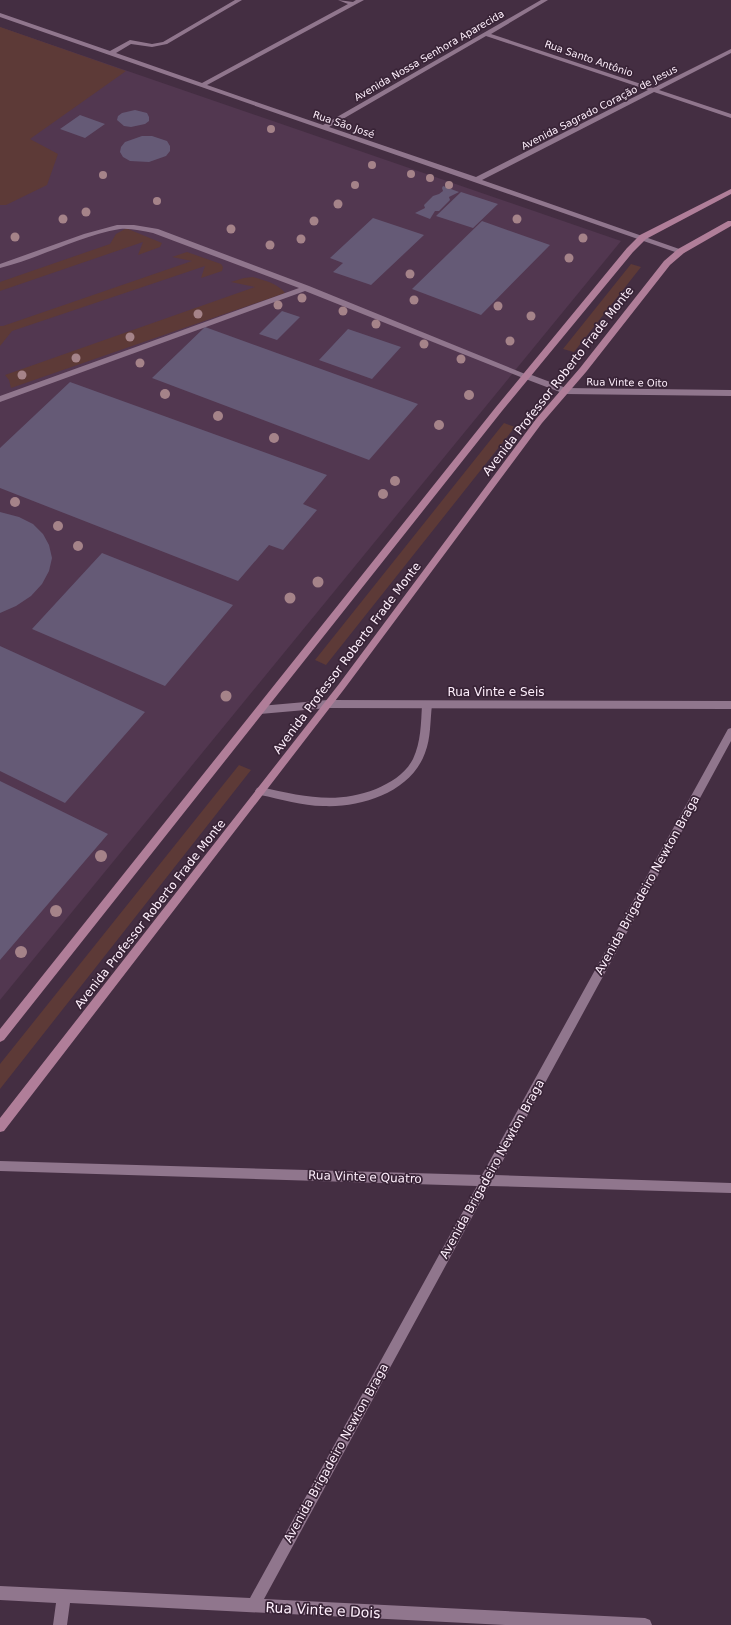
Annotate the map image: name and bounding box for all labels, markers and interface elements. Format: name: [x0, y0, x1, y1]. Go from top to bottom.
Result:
street label: Avenida Nossa Senhora Aparecida: [352, 8, 506, 103]
street label: Rua Santo Antônio: [543, 38, 634, 79]
street label: Avenida Sagrado Coração de Jesus: [519, 63, 679, 152]
street label: Rua São José: [312, 109, 376, 140]
street label: Avenida Professor Roberto Frade Monte: [480, 284, 636, 478]
street label: Rua Vinte e Oito: [586, 376, 668, 389]
street label: Avenida Professor Roberto Frade Monte: [270, 559, 424, 757]
street label: Rua Vinte e Seis: [447, 685, 545, 699]
street label: Avenida Brigadeiro Newton Braga: [592, 793, 702, 977]
street label: Avenida Professor Roberto Frade Monte: [72, 817, 228, 1011]
street label: Avenida Brigadeiro Newton Braga: [437, 1077, 547, 1261]
street label: Rua Vinte e Quatro: [308, 1168, 422, 1186]
street label: Avenida Brigadeiro Newton Braga: [281, 1361, 391, 1545]
street label: Rua Vinte e Dois: [265, 1599, 381, 1621]

